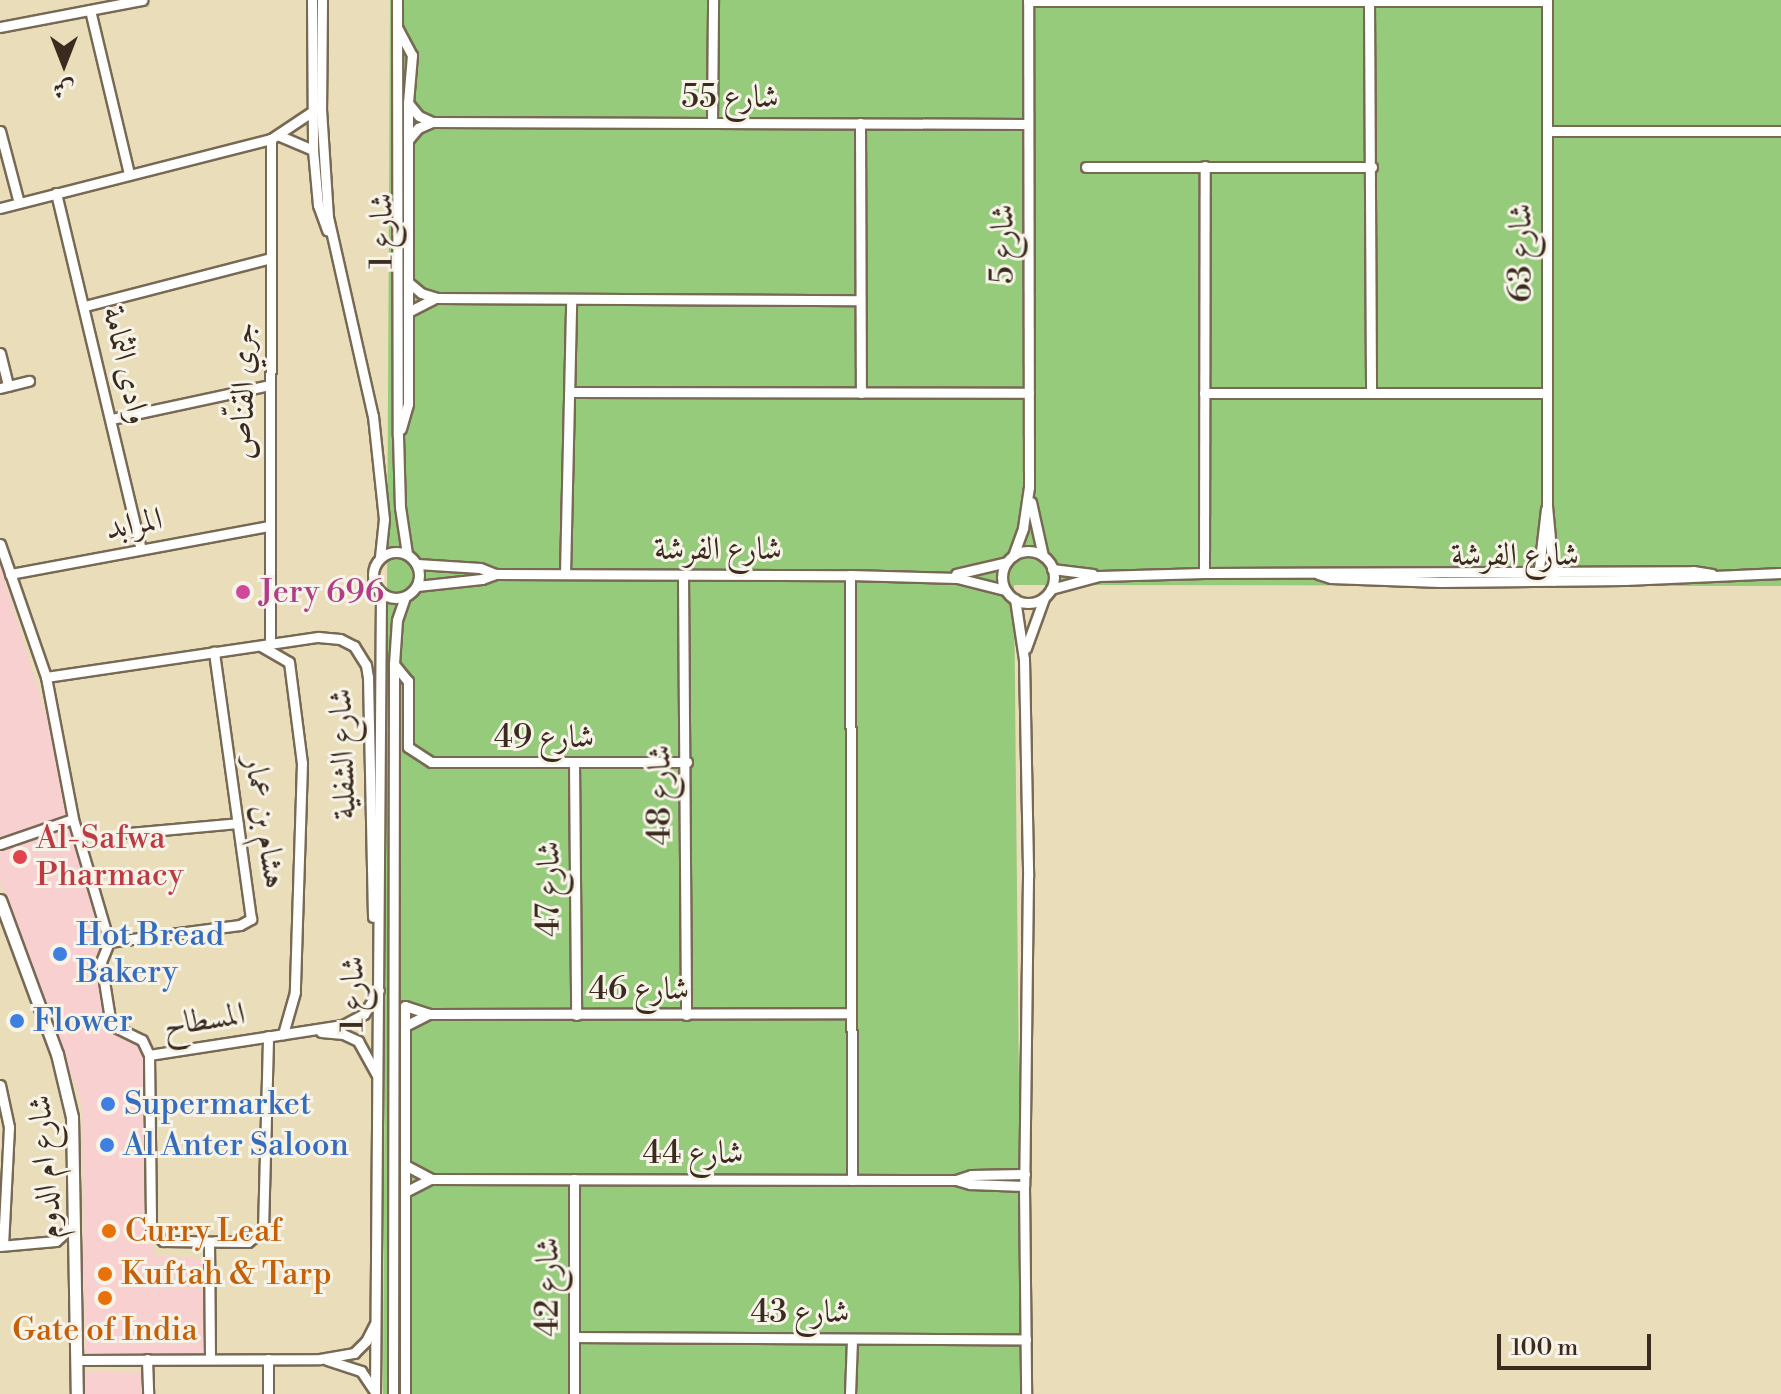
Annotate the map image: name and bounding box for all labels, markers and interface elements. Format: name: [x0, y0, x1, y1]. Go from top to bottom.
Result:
north arrow: [24, 24, 104, 104]
text: ش: [53, 75, 75, 102]
street label: شارع 55: [681, 78, 779, 116]
street label: شارع 1: [363, 193, 401, 269]
street label: شارع 63: [1502, 203, 1540, 303]
street label: شارع 5: [984, 204, 1022, 284]
street label: وادى الثمامة: [94, 302, 158, 428]
street label: جري القنّاص: [224, 322, 262, 460]
street label: المرابد: [102, 500, 166, 548]
street label: شارع الفرشة: [654, 530, 782, 568]
street label: شارع الفرشة: [1451, 536, 1579, 574]
place label: Jery 696: [259, 573, 384, 611]
marker: Jery 696: [234, 583, 252, 601]
street label: شارع الشفلية: [322, 688, 364, 820]
street label: شارع 49: [494, 718, 594, 756]
street label: شارع 48: [641, 745, 679, 845]
street label: هشام بن عمار: [236, 753, 294, 891]
place label: Al-Safwa Pharmacy: [36, 820, 184, 895]
street label: شارع 47: [530, 841, 568, 937]
marker: Al-Safwa Pharmacy: [11, 848, 29, 866]
place label: Hot Bread Bakery: [76, 917, 224, 992]
marker: Hot Bread Bakery: [51, 945, 69, 963]
street label: شارع 1: [334, 956, 372, 1032]
street label: شارع 46: [589, 970, 689, 1008]
street label: المسطاح: [160, 995, 248, 1045]
place label: Flower: [33, 1002, 133, 1040]
marker: Flower: [8, 1012, 26, 1030]
place label: Supermarket: [124, 1085, 311, 1123]
street label: شارع ام الدوم: [21, 1094, 69, 1240]
marker: Supermarket: [99, 1095, 117, 1113]
place label: Al Anter Saloon: [123, 1126, 349, 1164]
street label: شارع 44: [643, 1134, 743, 1172]
marker: Al Anter Saloon: [98, 1136, 116, 1154]
place label: Curry Leaf: [125, 1212, 282, 1250]
marker: Curry Leaf: [100, 1222, 118, 1240]
street label: شارع 42: [529, 1237, 567, 1337]
place label: Kuftah & Tarp: [121, 1255, 332, 1293]
marker: Kuftah & Tarp: [96, 1265, 114, 1283]
marker: Gate of India: [96, 1289, 114, 1307]
street label: شارع 43: [751, 1293, 849, 1331]
place label: Gate of India: [12, 1311, 198, 1349]
scale bar: [1501, 1318, 1655, 1368]
text: 100 m: [1511, 1333, 1578, 1363]

